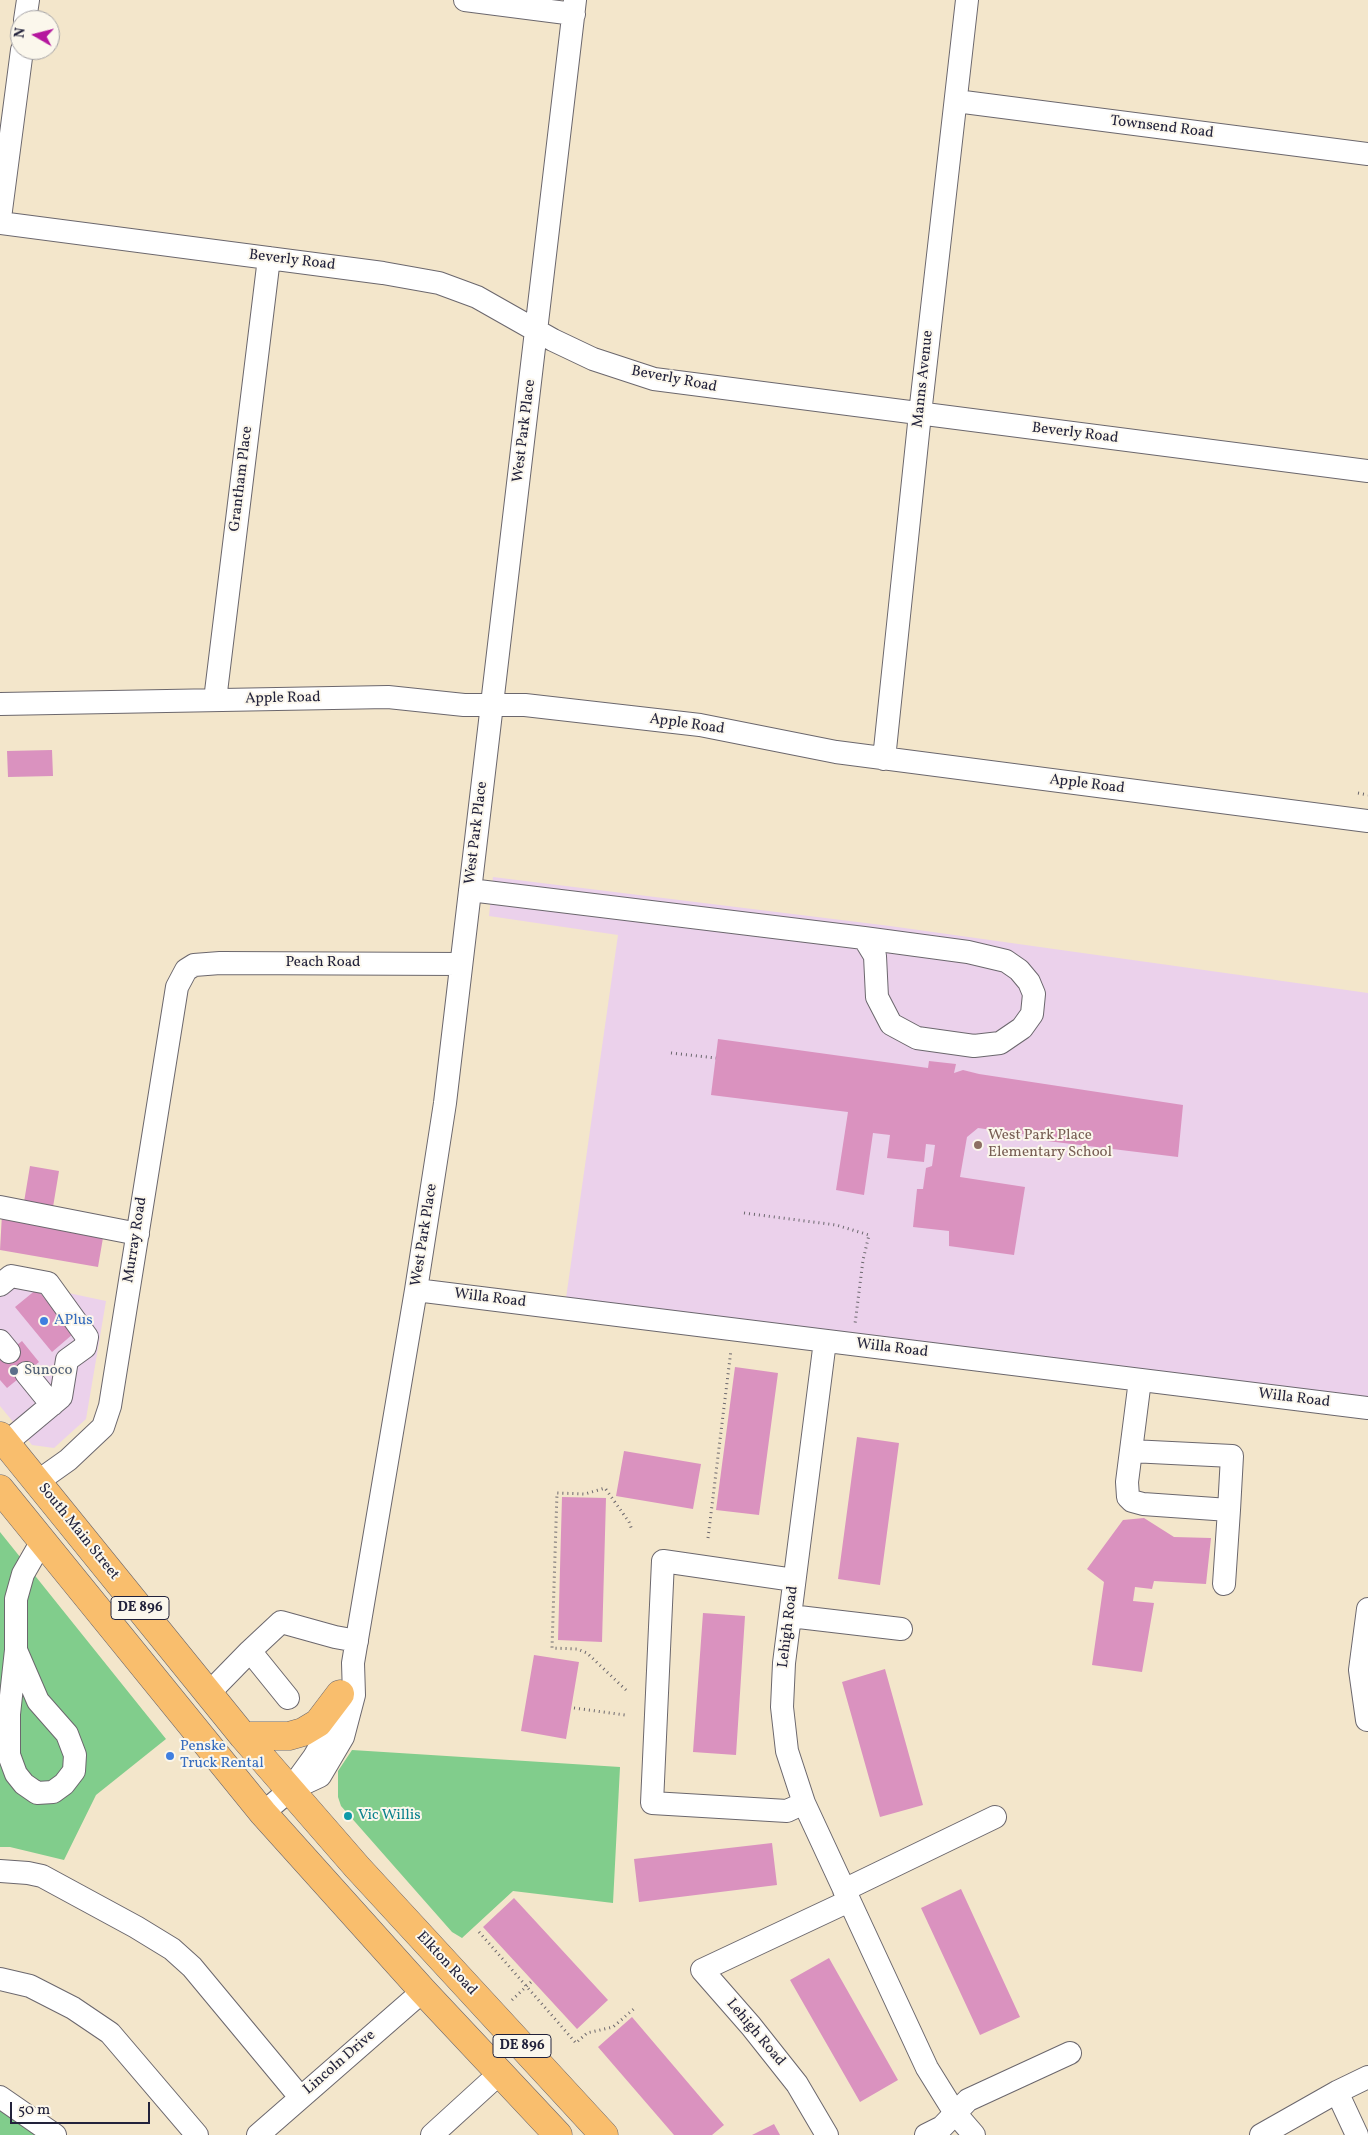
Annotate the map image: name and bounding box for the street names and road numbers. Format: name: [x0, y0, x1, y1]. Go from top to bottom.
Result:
street label: Townsend Road: [1109, 113, 1215, 143]
street label: Beverly Road: [248, 247, 336, 275]
street label: Manns Avenue: [910, 329, 938, 429]
street label: Beverly Road: [630, 363, 718, 397]
street label: West Park Place: [510, 378, 540, 484]
street label: Beverly Road: [1031, 420, 1119, 448]
street label: Grantham Place: [227, 425, 257, 533]
street label: Apple Road: [245, 689, 321, 709]
street label: Apple Road: [648, 711, 726, 739]
street label: Apple Road: [1048, 771, 1126, 799]
street label: West Park Place: [462, 780, 492, 886]
street label: Peach Road: [285, 954, 361, 972]
street label: West Park Place: [408, 1182, 442, 1288]
street label: Murray Road: [120, 1196, 152, 1284]
street label: Willa Road: [453, 1286, 527, 1312]
street label: Willa Road: [855, 1336, 929, 1362]
street label: Willa Road: [1257, 1386, 1331, 1412]
street label: South Main Street: [34, 1480, 122, 1584]
street label: Lehigh Road: [775, 1585, 803, 1669]
road number: DE 896: [111, 1596, 169, 1620]
street label: Elkton Road: [412, 1928, 480, 2000]
street label: Lehigh Road: [722, 1996, 788, 2070]
street label: Lincoln Drive: [300, 2027, 380, 2099]
road number: DE 896: [493, 2034, 551, 2058]

